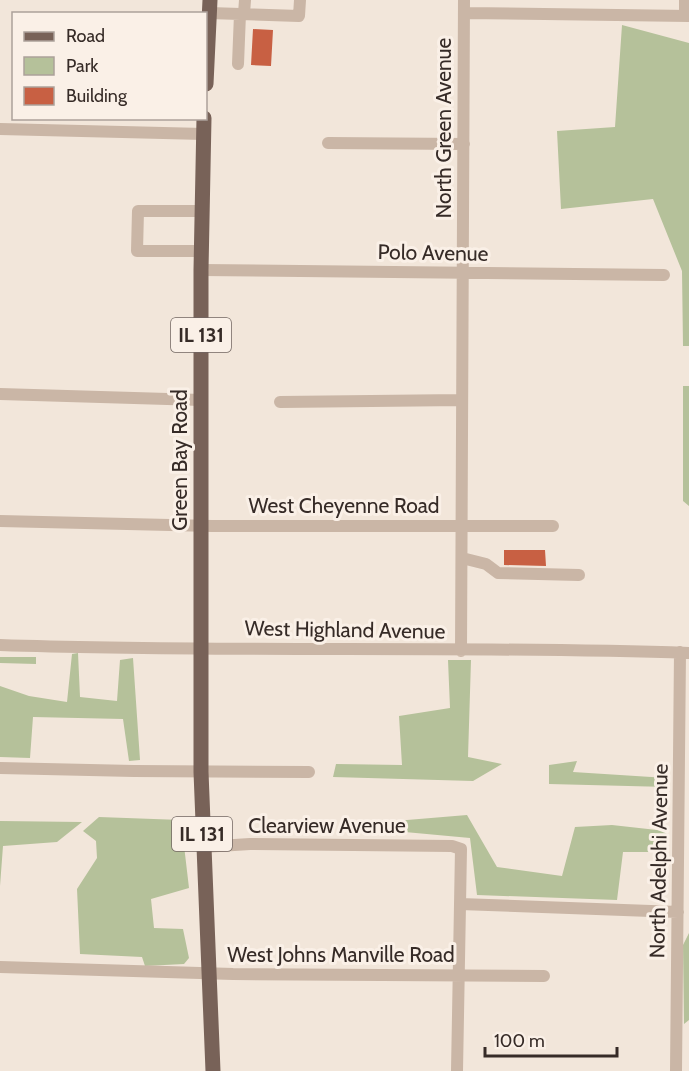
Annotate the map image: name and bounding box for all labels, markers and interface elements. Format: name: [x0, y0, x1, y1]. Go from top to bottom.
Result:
legend: [12, 12, 207, 120]
text: Road: [66, 25, 105, 47]
street label: North Green Avenue: [431, 37, 456, 218]
text: Park: [66, 55, 99, 77]
text: Building: [66, 85, 128, 107]
street label: Polo Avenue: [377, 239, 489, 266]
road number: IL 131: [171, 318, 231, 352]
street label: Green Bay Road: [167, 389, 192, 531]
street label: West Cheyenne Road: [249, 493, 439, 518]
street label: West Highland Avenue: [244, 615, 446, 644]
street label: North Adelphi Avenue: [644, 763, 673, 959]
street label: Clearview Avenue: [248, 813, 406, 838]
road number: IL 131: [172, 817, 232, 851]
street label: West Johns Manville Road: [227, 942, 455, 967]
scale bar: [485, 1020, 617, 1058]
text: 100 m: [494, 1030, 545, 1052]

